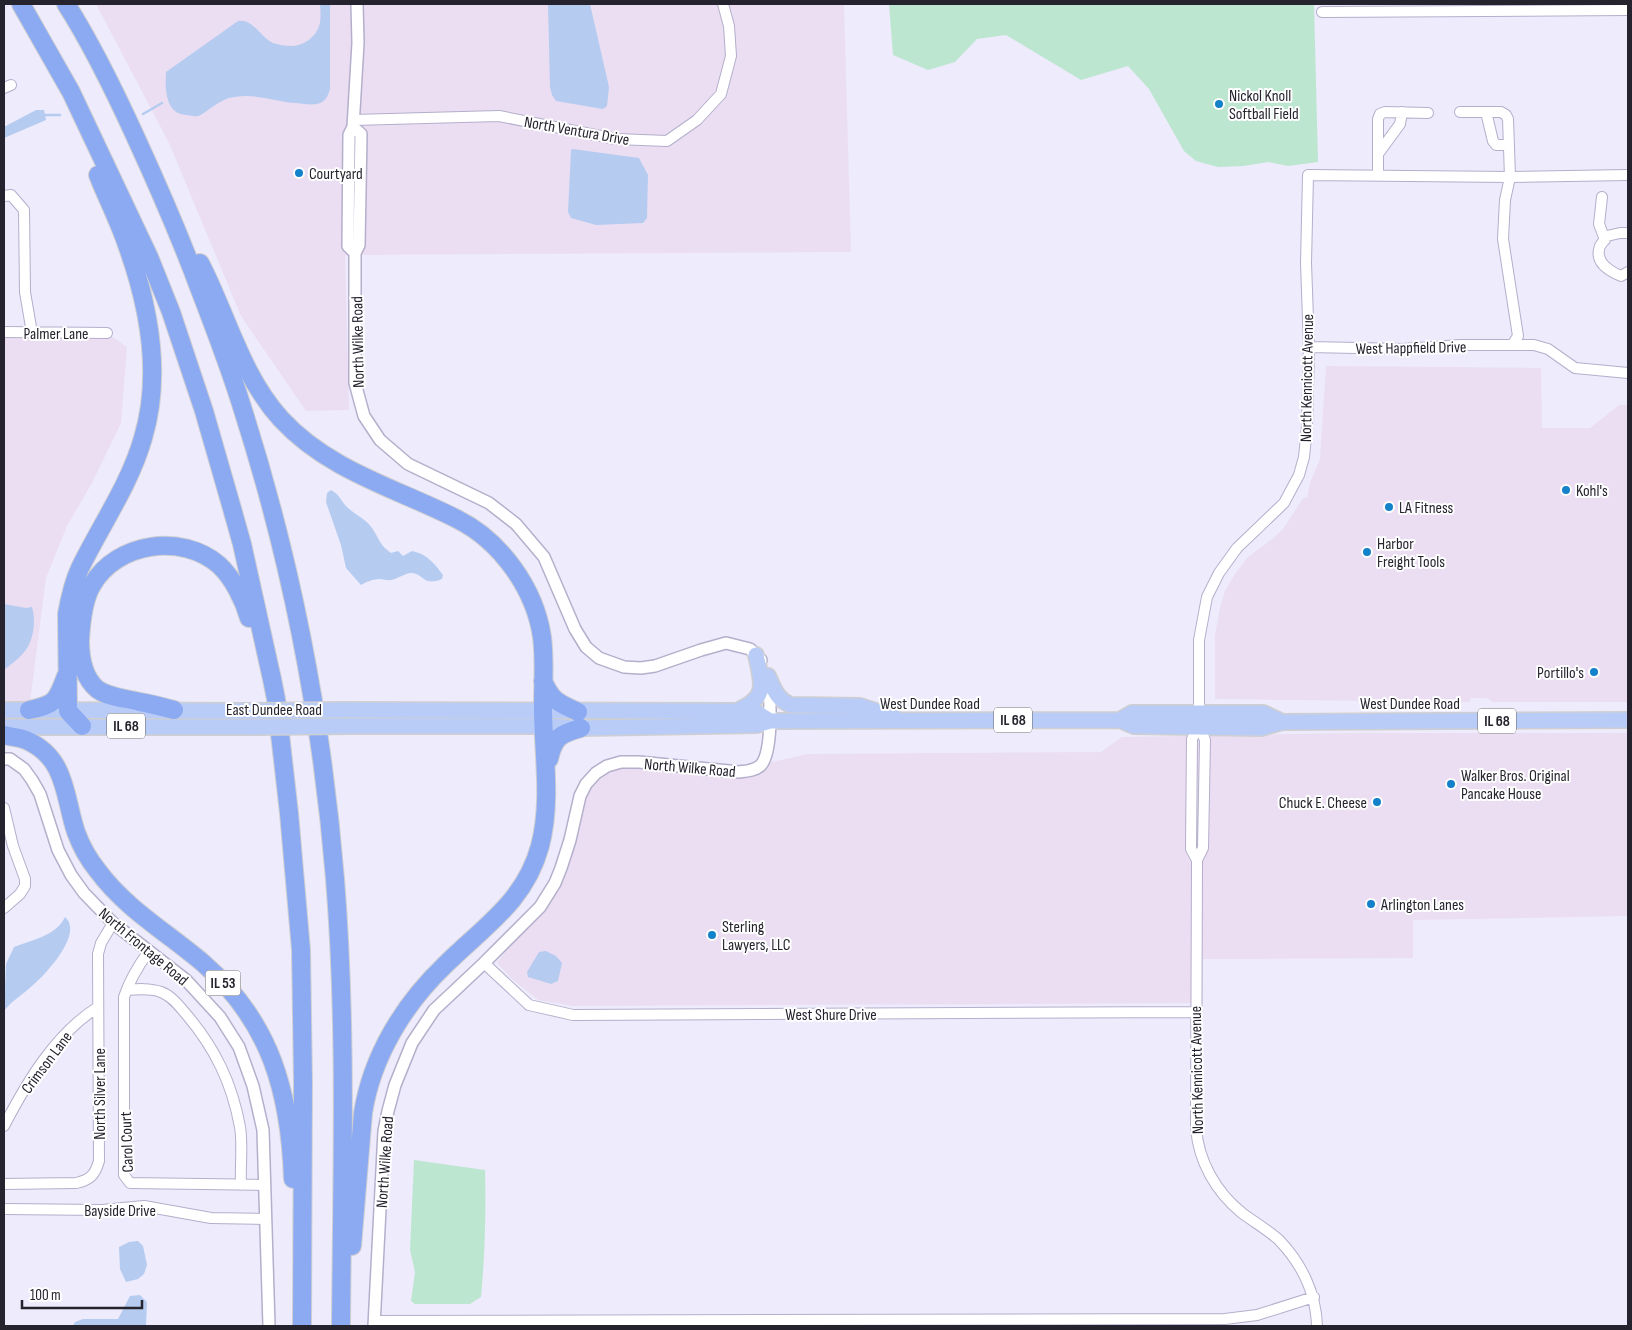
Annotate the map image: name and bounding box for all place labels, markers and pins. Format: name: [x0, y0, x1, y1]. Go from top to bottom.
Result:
place label: Nickol Knoll Softball Field: [1229, 87, 1299, 124]
marker: Nickol Knoll Softball Field: [1213, 98, 1225, 110]
place label: Courtyard: [309, 165, 363, 184]
marker: Courtyard: [293, 167, 305, 179]
place label: Kohl's: [1576, 482, 1608, 501]
marker: Kohl's: [1560, 484, 1572, 496]
place label: LA Fitness: [1399, 499, 1453, 518]
marker: LA Fitness: [1383, 501, 1395, 513]
place label: Harbor Freight Tools: [1377, 535, 1445, 572]
marker: Harbor Freight Tools: [1361, 546, 1373, 558]
place label: Portillo's: [1537, 664, 1584, 683]
marker: Portillo's: [1588, 666, 1600, 678]
place label: Walker Bros. Original Pancake House: [1461, 767, 1570, 804]
marker: Walker Bros. Original Pancake House: [1445, 778, 1457, 790]
place label: Chuck E. Cheese: [1279, 794, 1367, 813]
marker: Chuck E. Cheese: [1371, 796, 1383, 808]
place label: Arlington Lanes: [1380, 896, 1464, 915]
marker: Arlington Lanes: [1365, 898, 1377, 910]
place label: Sterling Lawyers, LLC: [722, 918, 791, 955]
marker: Sterling Lawyers, LLC: [706, 929, 718, 941]

